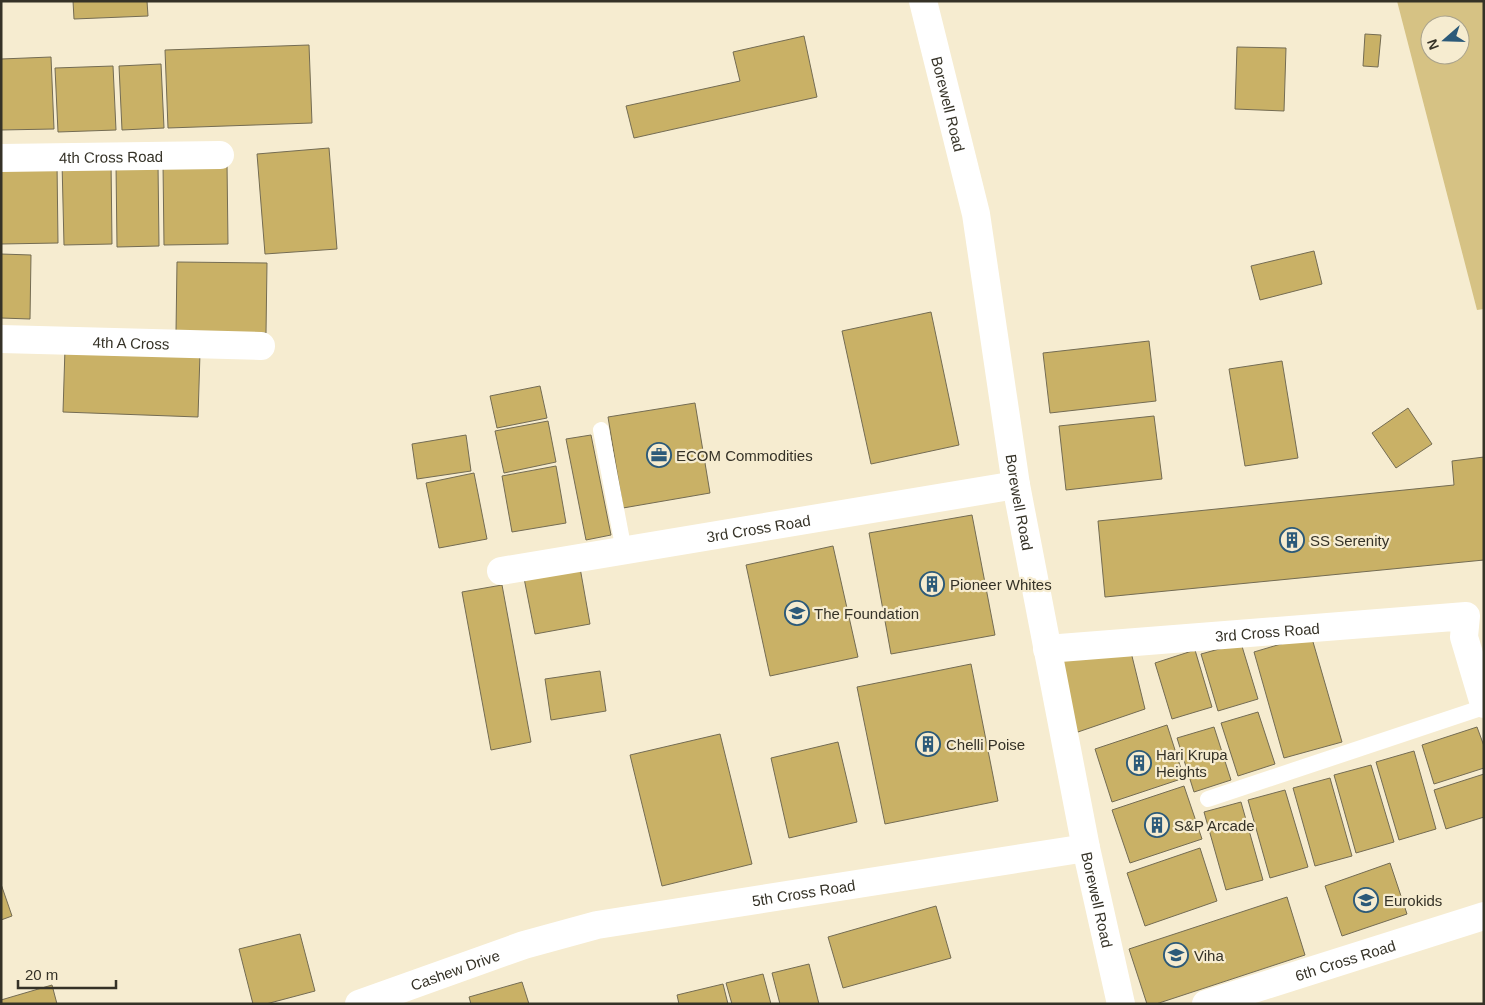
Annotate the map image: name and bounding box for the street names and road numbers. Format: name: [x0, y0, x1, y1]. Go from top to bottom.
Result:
street label: Borewell Road: [929, 54, 969, 153]
street label: 4th Cross Road: [59, 147, 163, 166]
street label: 4th A Cross: [92, 333, 170, 352]
street label: Borewell Road: [1003, 453, 1037, 552]
street label: 3rd Cross Road: [705, 511, 812, 545]
street label: 3rd Cross Road: [1214, 619, 1320, 644]
street label: Borewell Road: [1079, 850, 1117, 949]
street label: 5th Cross Road: [751, 876, 856, 909]
street label: 6th Cross Road: [1293, 936, 1397, 984]
street label: Cashew Drive: [408, 946, 502, 993]

